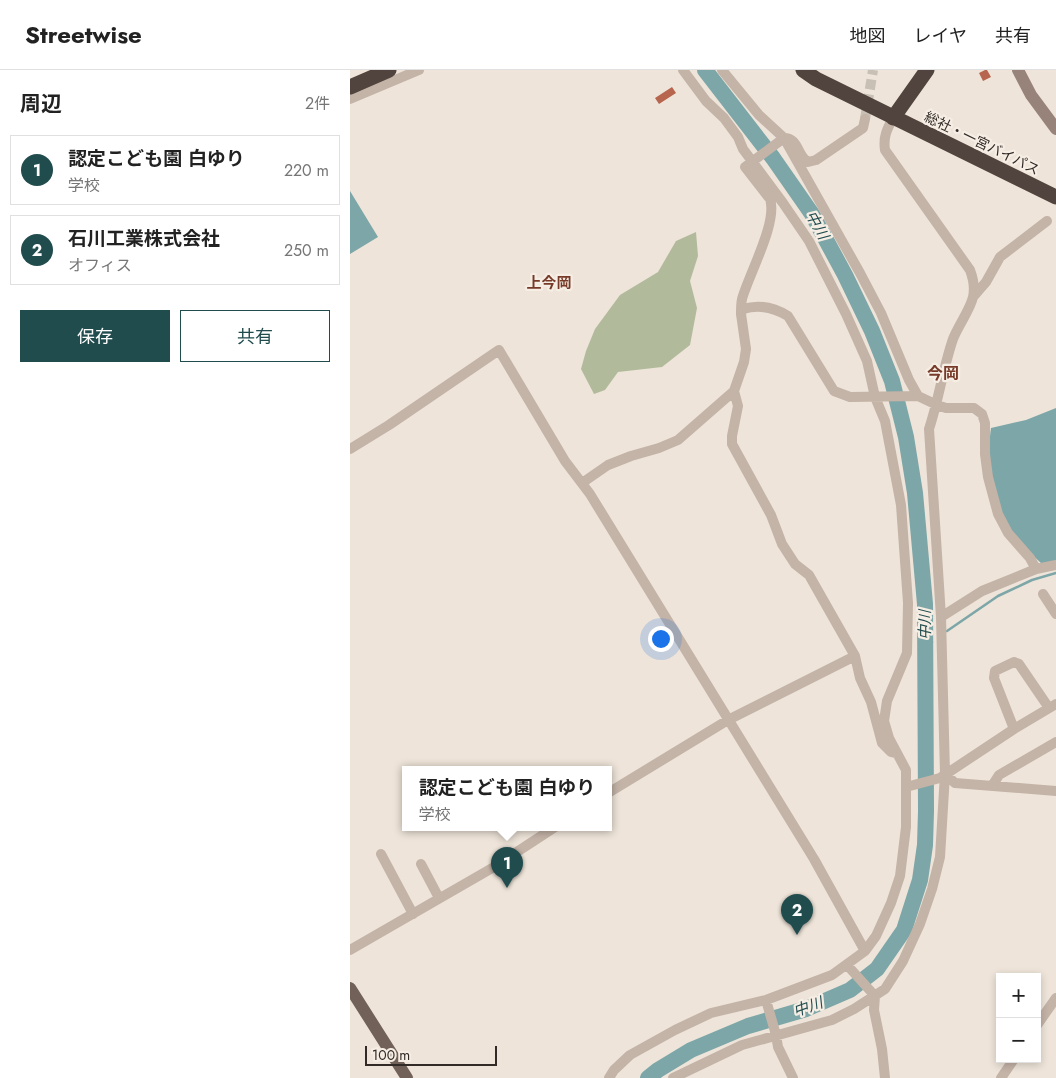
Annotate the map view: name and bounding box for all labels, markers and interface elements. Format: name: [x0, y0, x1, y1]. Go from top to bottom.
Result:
text: Streetwise: [25, 17, 142, 52]
text: 地図: [850, 23, 886, 49]
text: レイヤ: [914, 23, 967, 49]
text: 共有: [995, 23, 1031, 49]
text: 周辺: [20, 89, 62, 119]
text: 2件: [305, 92, 330, 115]
street label: 総社・一宮バイパス: [921, 106, 1043, 180]
text: 認定こども園 白ゆり: [68, 145, 245, 172]
text: 1: [33, 159, 41, 182]
text: 220 m: [284, 159, 329, 182]
text: 学校: [68, 174, 100, 197]
water label: 中川: [800, 207, 835, 245]
text: 石川工業株式会社: [68, 225, 220, 252]
text: 2: [32, 239, 42, 262]
text: 250 m: [284, 239, 329, 262]
text: オフィス: [68, 254, 132, 277]
district label: 上今岡: [526, 272, 572, 294]
button: 保存: [20, 310, 170, 362]
button: 共有: [180, 310, 330, 362]
district label: 今岡: [927, 362, 959, 385]
water label: 中川: [914, 608, 936, 640]
your location: [648, 626, 674, 652]
popup: [402, 766, 612, 831]
text: 認定こども園 白ゆり: [419, 774, 595, 801]
text: 学校: [419, 803, 451, 826]
pin: 1: [491, 847, 523, 888]
pin: 2: [781, 894, 813, 935]
map controls: [996, 973, 1041, 1063]
button: +: [996, 973, 1041, 1018]
water label: 中川: [790, 991, 828, 1022]
button: −: [996, 1018, 1041, 1063]
scale bar: [365, 1043, 498, 1066]
text: 100 m: [372, 1045, 410, 1065]

